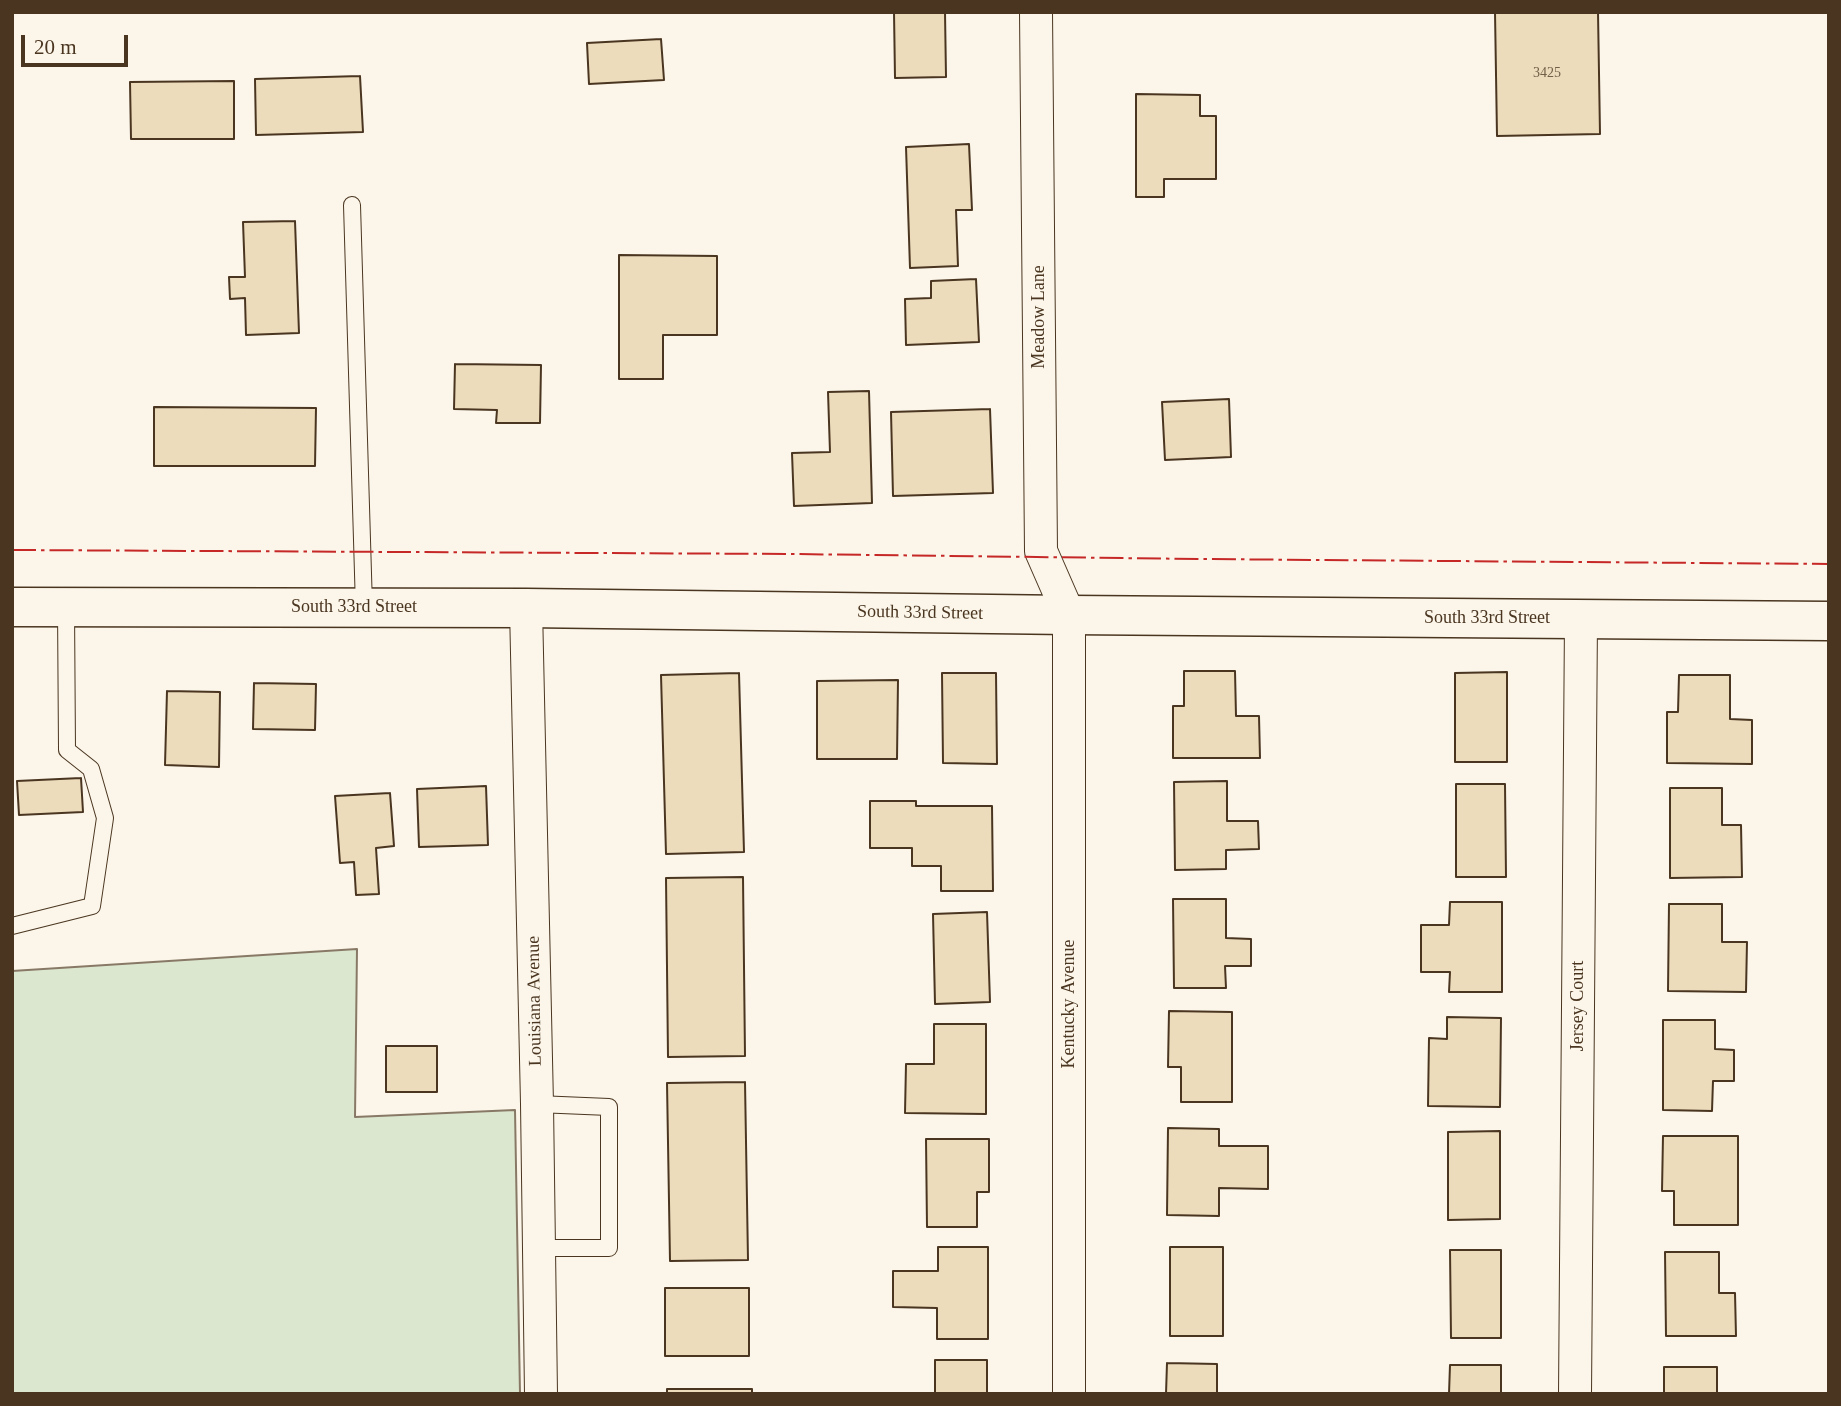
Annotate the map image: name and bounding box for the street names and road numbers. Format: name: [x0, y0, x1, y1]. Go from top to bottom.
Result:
street label: Meadow Lane: [1028, 265, 1050, 369]
street label: South 33rd Street: [291, 596, 417, 618]
street label: South 33rd Street: [857, 601, 983, 625]
street label: South 33rd Street: [1424, 607, 1550, 629]
street label: Louisiana Avenue: [523, 936, 547, 1066]
street label: Kentucky Avenue: [1058, 939, 1080, 1069]
street label: Jersey Court: [1567, 961, 1589, 1051]

